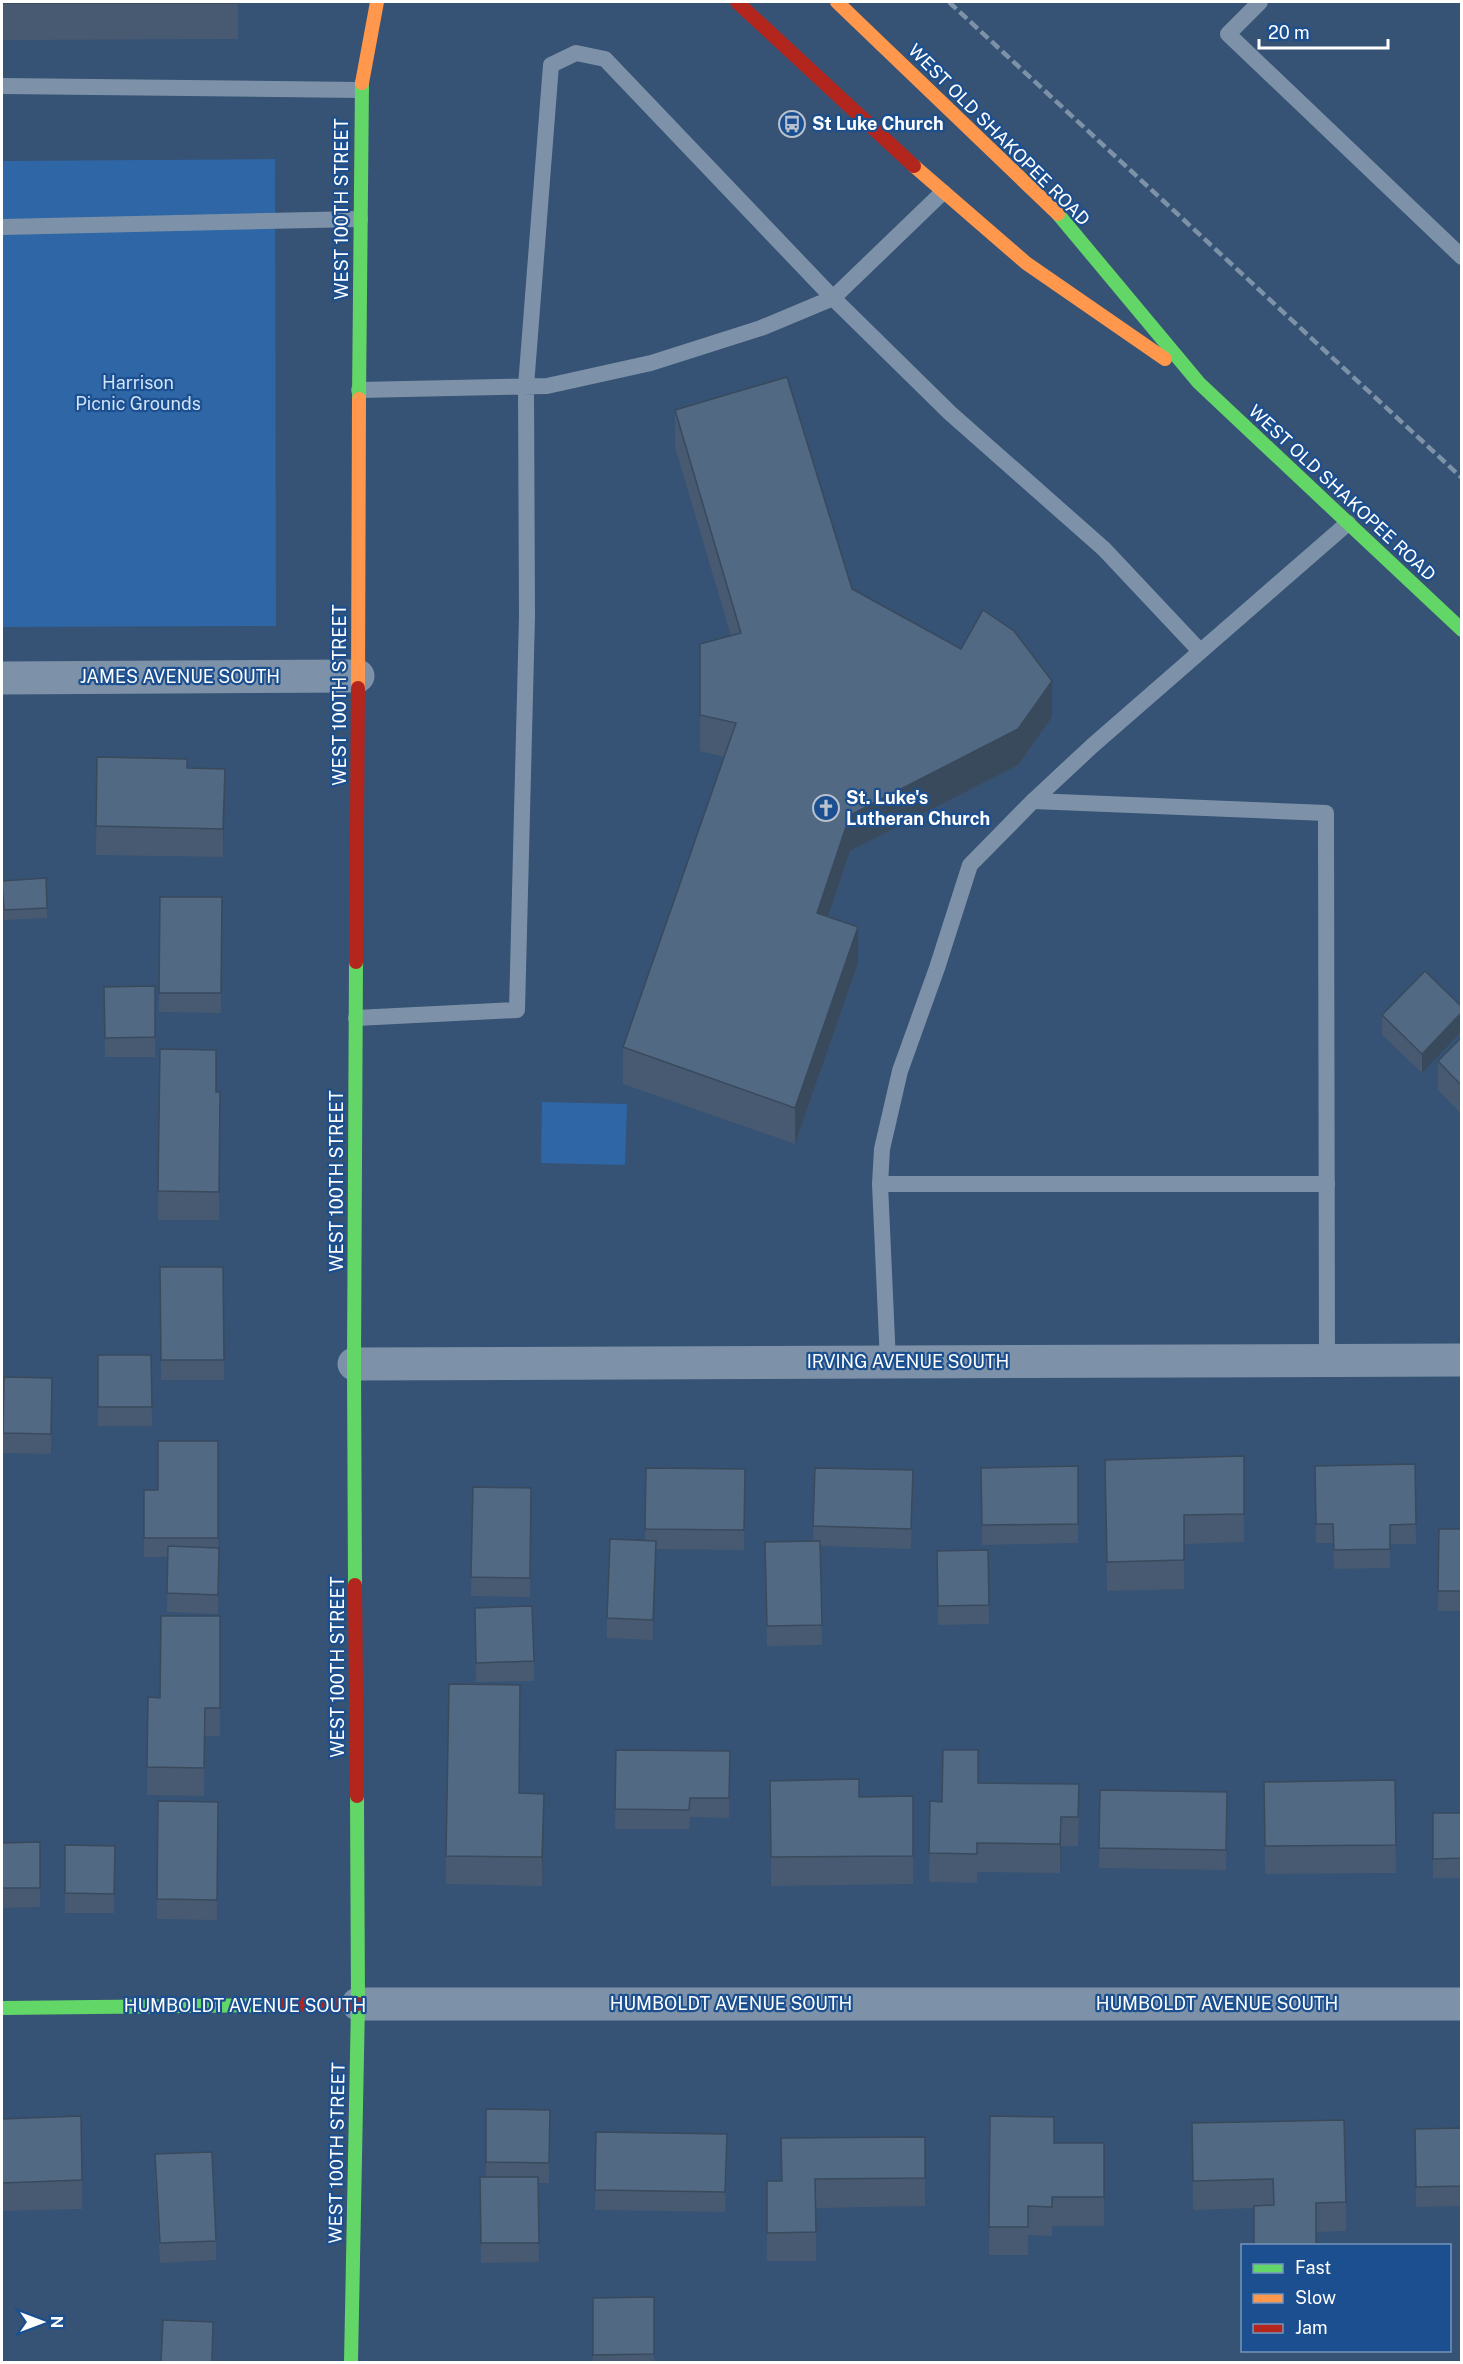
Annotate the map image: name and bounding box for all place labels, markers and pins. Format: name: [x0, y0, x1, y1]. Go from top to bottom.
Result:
bus stop icon: St Luke Church: [777, 109, 807, 139]
place label: St Luke Church: [812, 113, 944, 134]
place label: St. Luke's Lutheran Church: [846, 787, 990, 829]
church icon: St. Luke's Lutheran Church: [811, 793, 841, 823]

